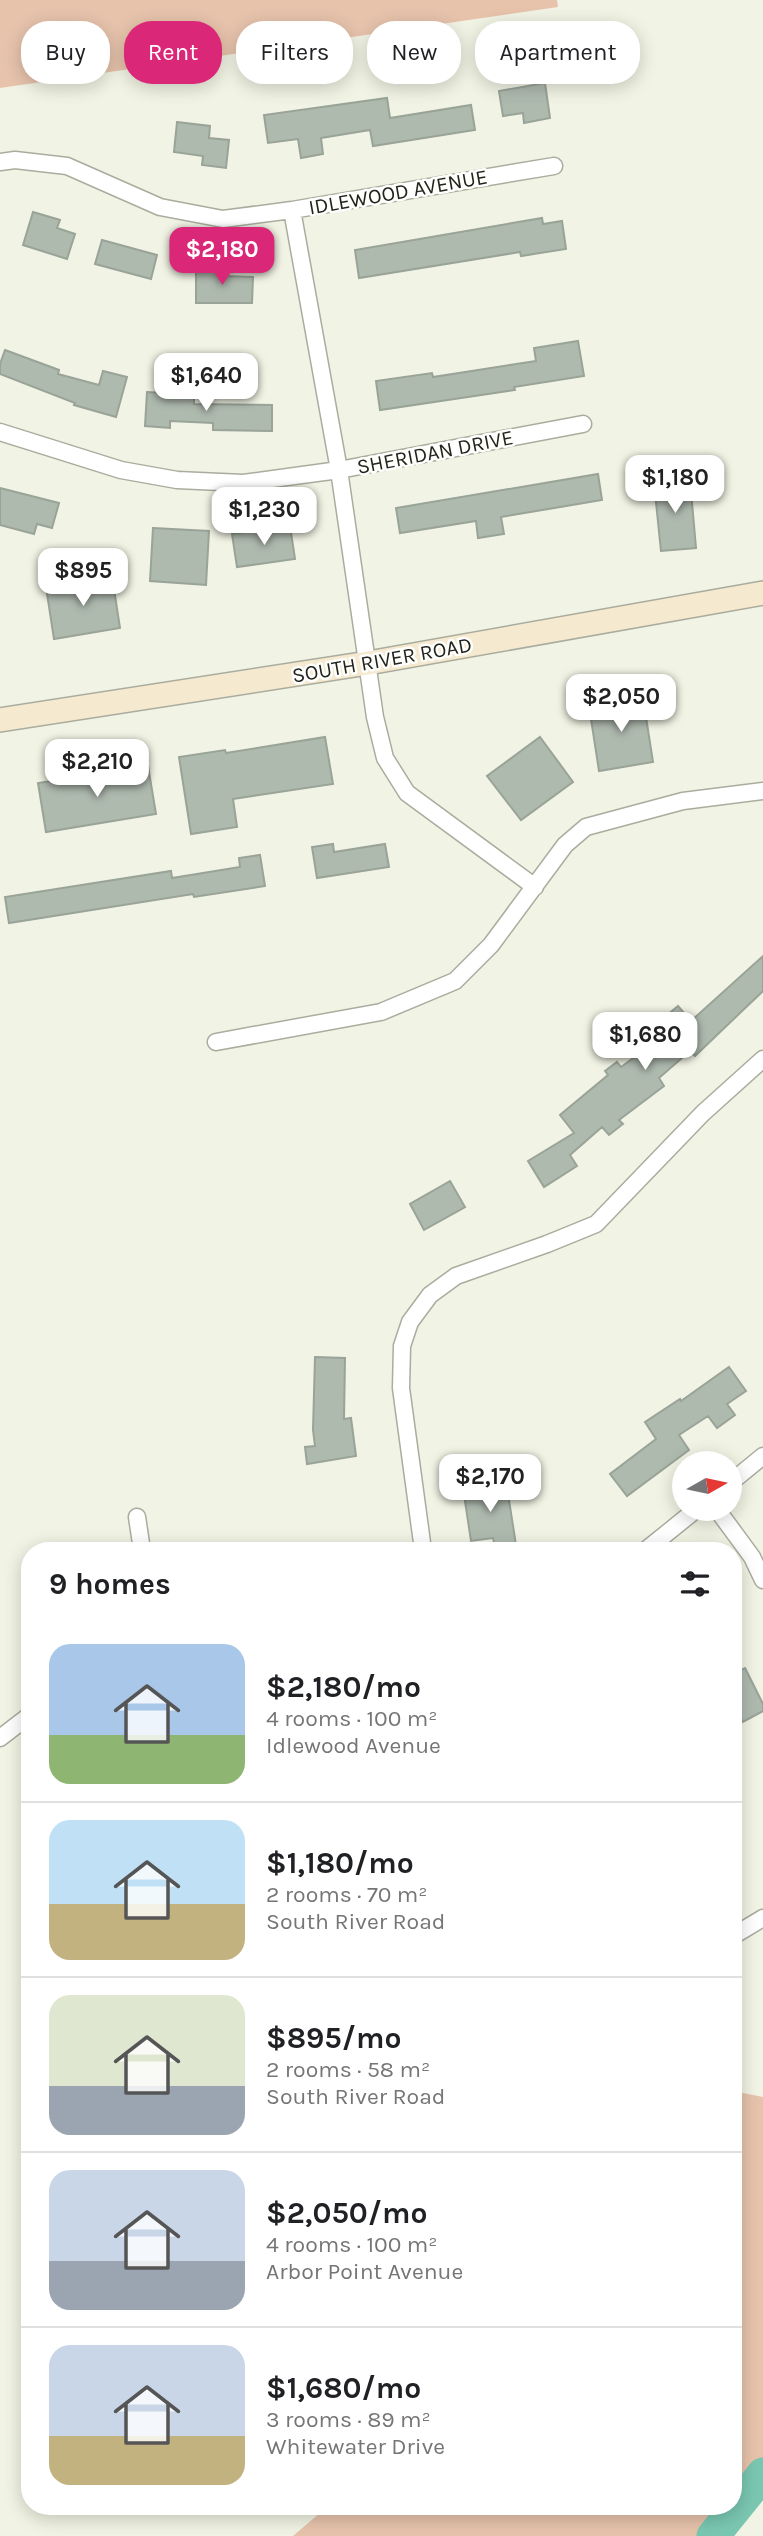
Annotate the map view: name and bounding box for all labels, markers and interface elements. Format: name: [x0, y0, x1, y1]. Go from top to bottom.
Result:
chip: Buy: [21, 21, 110, 84]
chip: Rent: [124, 21, 222, 84]
chip: Filters: [236, 21, 353, 84]
chip: New: [367, 21, 461, 84]
chip: Apartment: [475, 21, 640, 84]
street label: IDLEWOOD AVENUE: [307, 164, 489, 220]
pin: $2,180: [165, 228, 279, 287]
text: $2,180: [185, 236, 259, 263]
pin: $1,640: [149, 354, 263, 413]
text: $1,640: [170, 362, 242, 389]
street label: SHERIDAN DRIVE: [355, 425, 515, 479]
pin: $1,180: [618, 456, 732, 515]
text: $1,180: [641, 464, 709, 491]
pin: $1,230: [207, 488, 321, 547]
text: $1,230: [228, 496, 300, 523]
pin: $895: [42, 548, 124, 608]
text: $895: [54, 557, 112, 584]
street label: SOUTH RIVER ROAD: [290, 632, 474, 688]
pin: $2,050: [564, 674, 678, 734]
text: $2,050: [582, 683, 660, 710]
pin: $2,210: [40, 740, 154, 799]
text: $2,210: [61, 748, 133, 775]
pin: $1,680: [588, 1012, 702, 1072]
text: $1,680: [608, 1021, 682, 1048]
north arrow: [672, 1451, 742, 1521]
map controls: [672, 1451, 742, 1521]
pin: $2,170: [433, 1454, 547, 1514]
text: $2,170: [455, 1463, 525, 1490]
icon: filters: [676, 1565, 714, 1603]
text: 9 homes: [49, 1566, 171, 1602]
text: $2,180/mo: [266, 1669, 421, 1705]
icon: home: [105, 1672, 189, 1756]
text: 4 rooms · 100 m²: [266, 1705, 438, 1732]
text: Idlewood Avenue: [266, 1732, 441, 1759]
text: $1,180/mo: [266, 1845, 414, 1881]
icon: home: [105, 1848, 189, 1932]
text: 2 rooms · 70 m²: [266, 1881, 428, 1908]
text: South River Road: [266, 1908, 445, 1935]
text: $895/mo: [266, 2020, 401, 2056]
icon: home: [105, 2023, 189, 2107]
text: 2 rooms · 58 m²: [266, 2056, 430, 2083]
text: South River Road: [266, 2083, 445, 2110]
text: $2,050/mo: [266, 2195, 427, 2231]
icon: home: [105, 2198, 189, 2282]
text: 4 rooms · 100 m²: [266, 2231, 438, 2258]
text: Arbor Point Avenue: [266, 2258, 463, 2285]
text: $1,680/mo: [266, 2370, 421, 2406]
icon: home: [105, 2373, 189, 2457]
text: 3 rooms · 89 m²: [266, 2406, 431, 2433]
text: Whitewater Drive: [266, 2433, 445, 2460]

